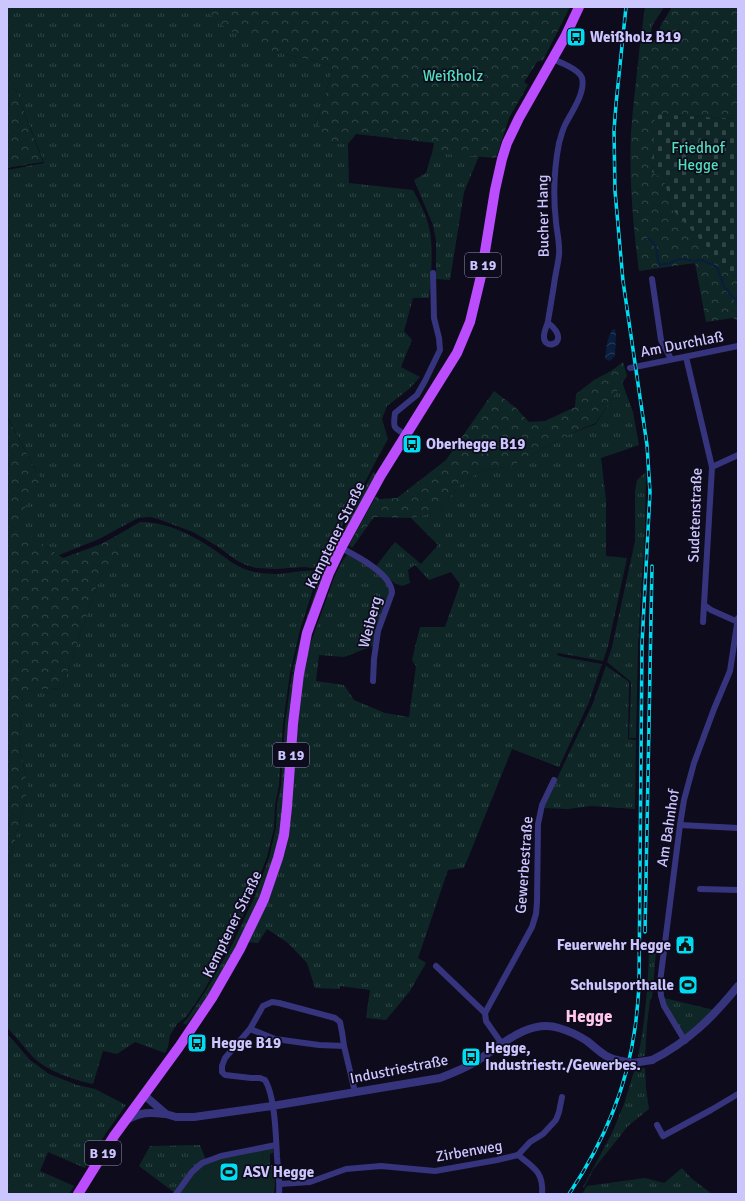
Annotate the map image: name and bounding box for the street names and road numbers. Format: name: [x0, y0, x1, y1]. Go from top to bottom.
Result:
street label: Bucher Hang: [533, 174, 553, 257]
road number: B 19: [465, 253, 501, 277]
street label: Am Durchlaß: [639, 327, 725, 361]
street label: Sudetenstraße: [684, 467, 706, 563]
street label: Kemptener Straße: [301, 479, 369, 591]
street label: Weiberg: [355, 594, 386, 650]
road number: B 19: [273, 743, 309, 767]
street label: Am Bahnhof: [653, 787, 683, 868]
street label: Gewerbestraße: [512, 816, 536, 914]
street label: Kemptener Straße: [198, 868, 266, 980]
street label: Industriestraße: [348, 1051, 450, 1087]
street label: Zirbenweg: [434, 1136, 504, 1166]
road number: B 19: [85, 1141, 121, 1165]

